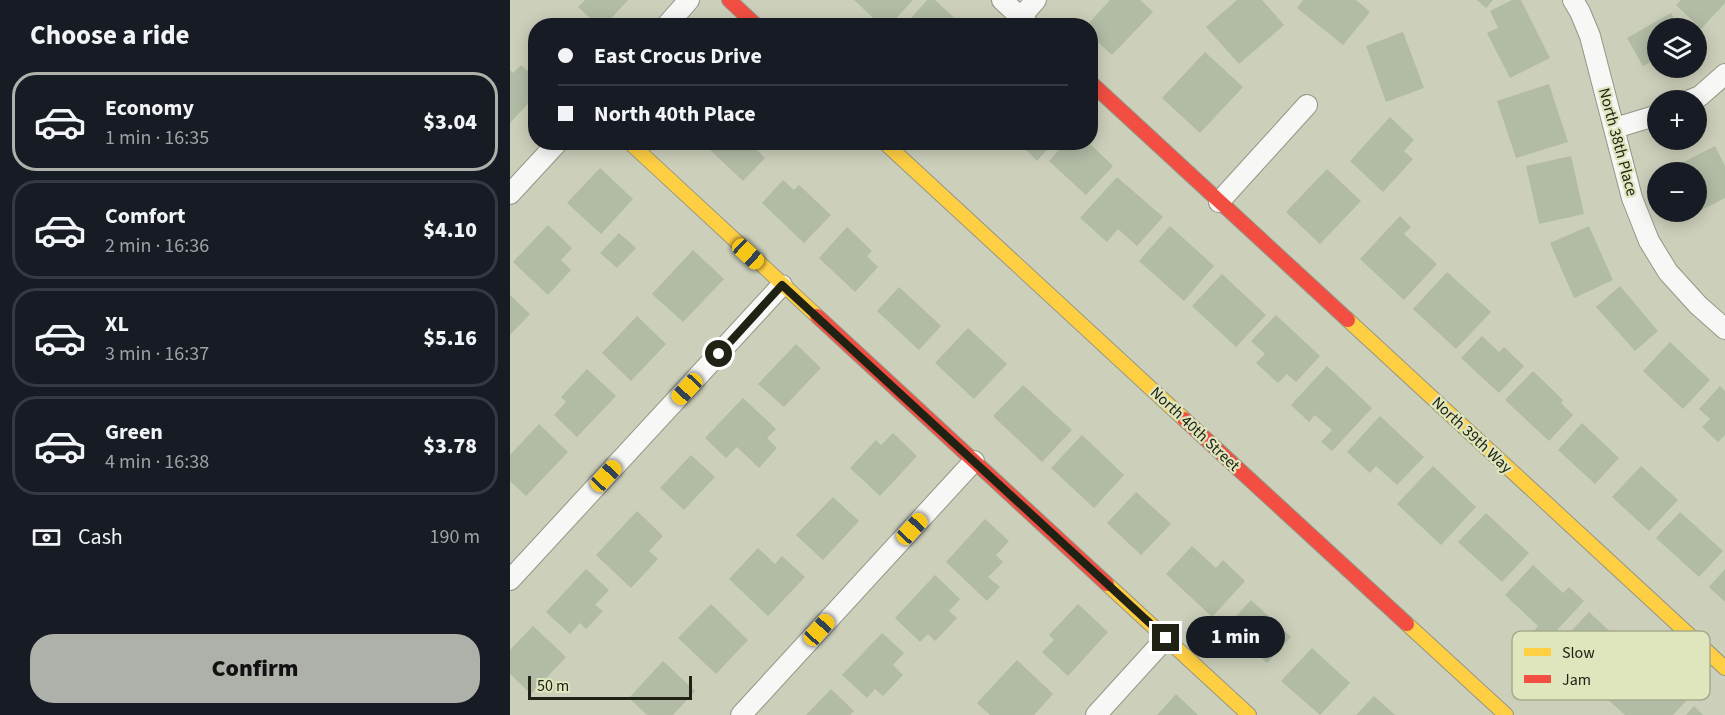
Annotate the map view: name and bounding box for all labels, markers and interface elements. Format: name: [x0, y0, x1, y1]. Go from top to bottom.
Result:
text: Choose a ride: [30, 16, 190, 55]
map controls: [1647, 18, 1707, 222]
button: layers: [1647, 18, 1707, 78]
text: East Crocus Drive: [594, 40, 762, 72]
street label: North 38th Place: [1593, 85, 1643, 199]
button: +: [1647, 90, 1707, 150]
text: Economy: [105, 92, 194, 124]
icon: car: [33, 95, 87, 149]
text: North 40th Place: [594, 98, 756, 130]
text: $3.04: [423, 106, 477, 138]
text: 1 min · 16:35: [105, 124, 209, 152]
button: −: [1647, 162, 1707, 222]
text: Comfort: [105, 200, 186, 232]
icon: car: [33, 203, 87, 257]
text: $4.10: [423, 214, 477, 246]
text: 2 min · 16:36: [105, 232, 209, 260]
car: [729, 235, 767, 273]
text: XL: [105, 308, 129, 340]
icon: car: [33, 311, 87, 365]
text: $5.16: [423, 322, 477, 354]
text: 3 min · 16:37: [105, 340, 209, 368]
route start: [705, 340, 732, 367]
car: [668, 370, 706, 408]
street label: North 40th Street: [1145, 382, 1245, 477]
street label: North 39th Way: [1427, 392, 1518, 479]
text: Green: [105, 416, 163, 448]
icon: car: [33, 419, 87, 473]
text: $3.78: [423, 430, 477, 462]
text: 4 min · 16:38: [105, 448, 209, 476]
car: [587, 457, 625, 495]
car: [893, 510, 931, 548]
icon: cash: [30, 521, 63, 554]
text: Cash: [78, 521, 123, 553]
text: 190 m: [430, 523, 480, 551]
car: [800, 611, 838, 649]
callout: 1 min: [1187, 617, 1286, 659]
text: 1 min: [1211, 623, 1260, 651]
route end: [1152, 624, 1179, 651]
legend: [1512, 631, 1710, 700]
button: Confirm: [30, 634, 480, 703]
text: Slow: [1562, 642, 1595, 664]
text: Jam: [1562, 669, 1591, 691]
scale bar: [528, 673, 692, 700]
text: 50 m: [537, 675, 569, 697]

